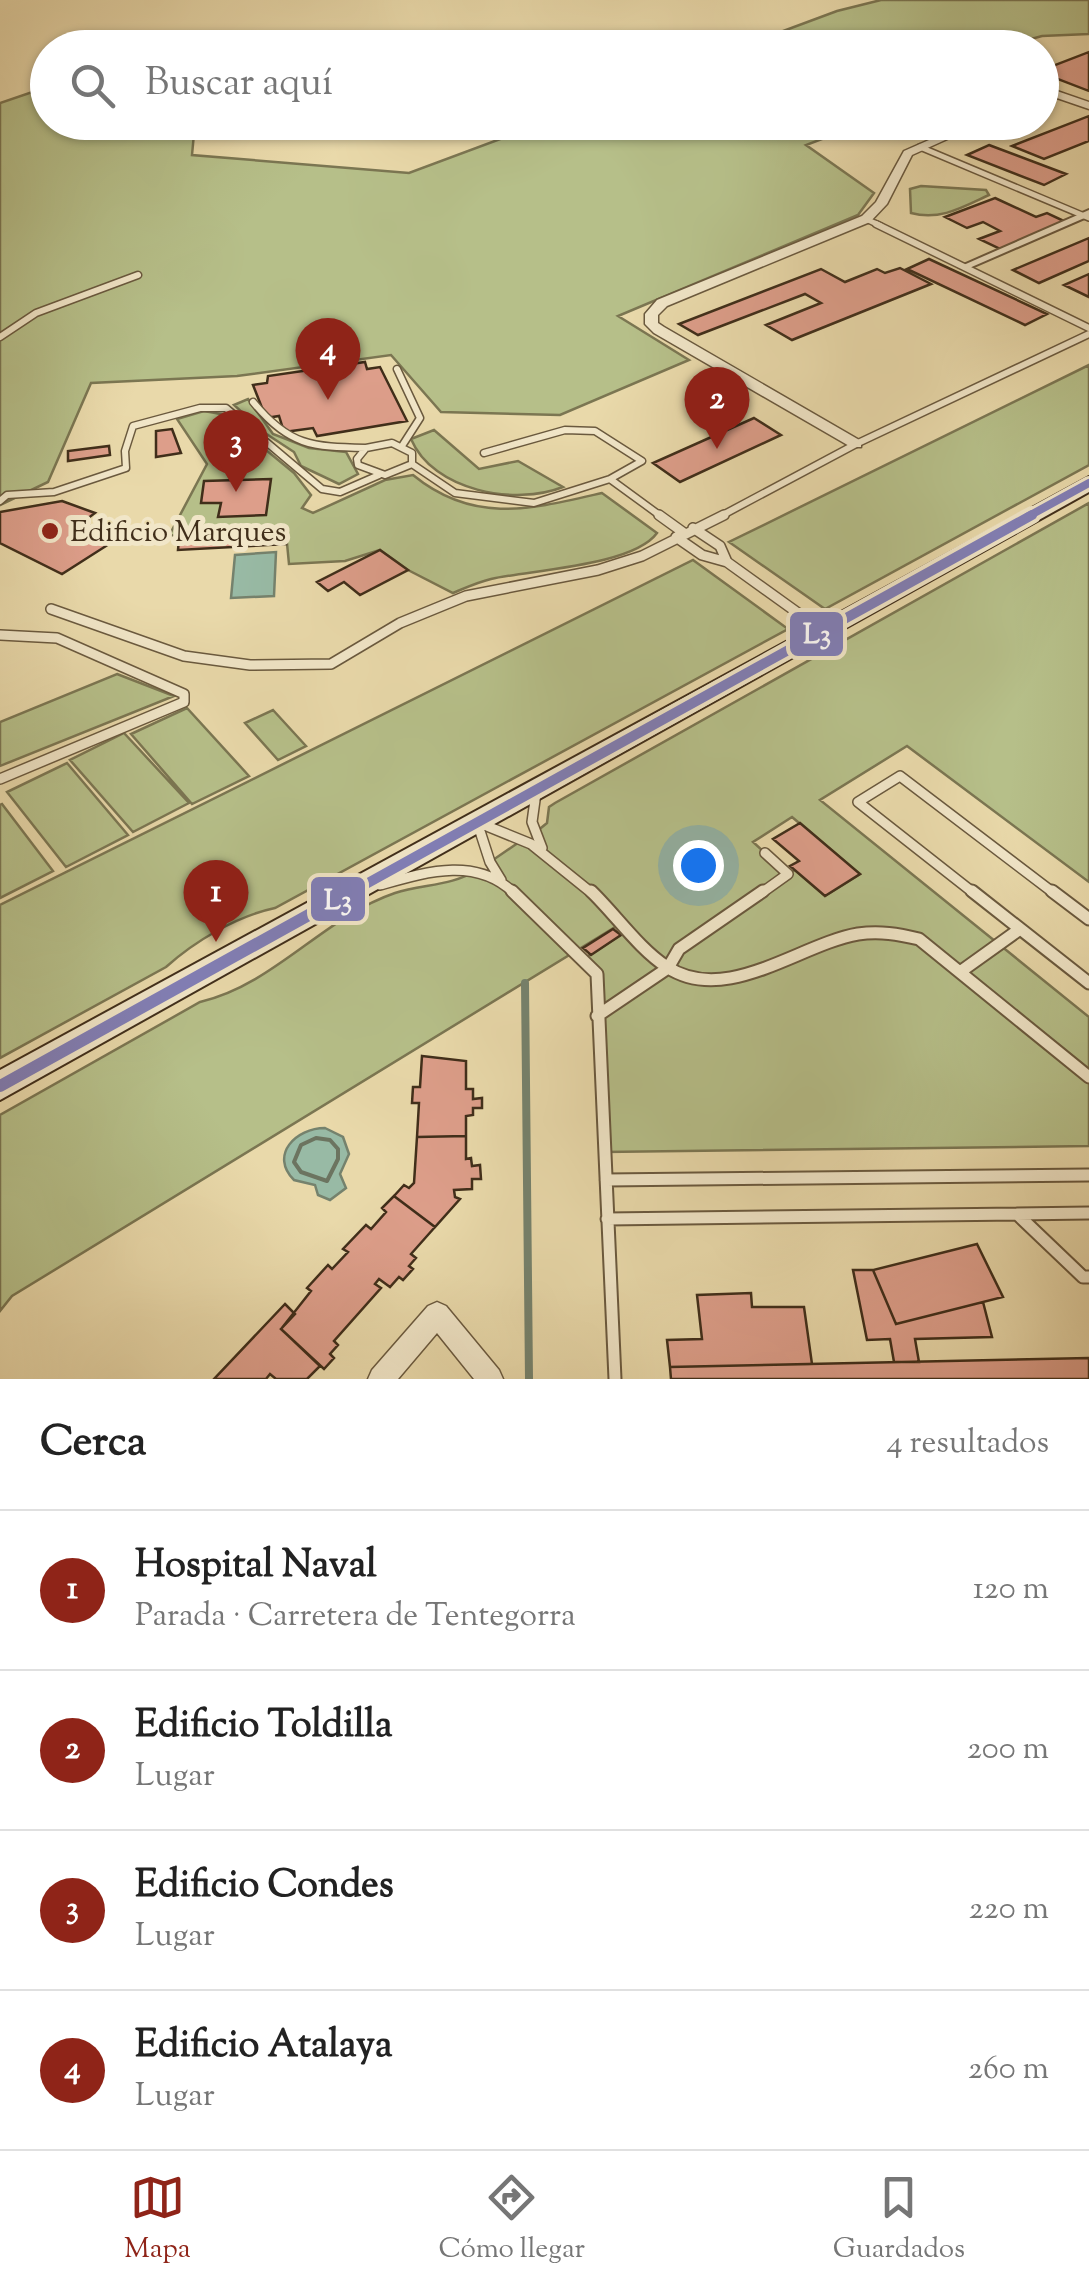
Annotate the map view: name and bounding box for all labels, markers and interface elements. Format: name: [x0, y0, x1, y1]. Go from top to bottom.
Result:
search box: [30, 30, 1059, 140]
icon: search: [65, 58, 120, 113]
text: Buscar aquí: [145, 58, 333, 112]
pin: 4: [296, 318, 360, 400]
pin: 2: [684, 366, 750, 449]
pin: 3: [204, 410, 268, 492]
place label: Edificio Marques: [70, 512, 286, 555]
marker: Edificio Marques: [39, 520, 61, 542]
line badge: L3: [788, 610, 845, 658]
text: L3: [803, 616, 831, 656]
your location: [673, 840, 724, 891]
pin: 1: [184, 860, 248, 942]
line badge: L3: [309, 875, 367, 923]
text: L3: [324, 882, 352, 922]
text: Cerca: [40, 1414, 146, 1474]
text: 4 resultados: [886, 1421, 1049, 1467]
text: Hospital Naval: [135, 1540, 377, 1594]
text: 1: [67, 1567, 78, 1613]
text: 120 m: [973, 1567, 1049, 1613]
text: Parada · Carretera de Tentegorra: [135, 1594, 576, 1640]
text: Edificio Toldilla: [135, 1700, 393, 1754]
text: 2: [65, 1727, 80, 1773]
text: 200 m: [967, 1727, 1049, 1773]
text: Lugar: [135, 1754, 215, 1800]
text: Edificio Condes: [135, 1860, 394, 1914]
text: 3: [66, 1887, 79, 1933]
text: 220 m: [969, 1887, 1049, 1933]
text: Lugar: [135, 1914, 215, 1960]
text: Edificio Atalaya: [135, 2020, 393, 2074]
text: 4: [64, 2047, 81, 2093]
text: 260 m: [968, 2047, 1049, 2093]
text: Lugar: [135, 2074, 215, 2120]
tab: Mapa: [124, 2170, 191, 2270]
tab: Cómo llegar: [439, 2170, 585, 2270]
tab: Guardados: [833, 2170, 965, 2270]

